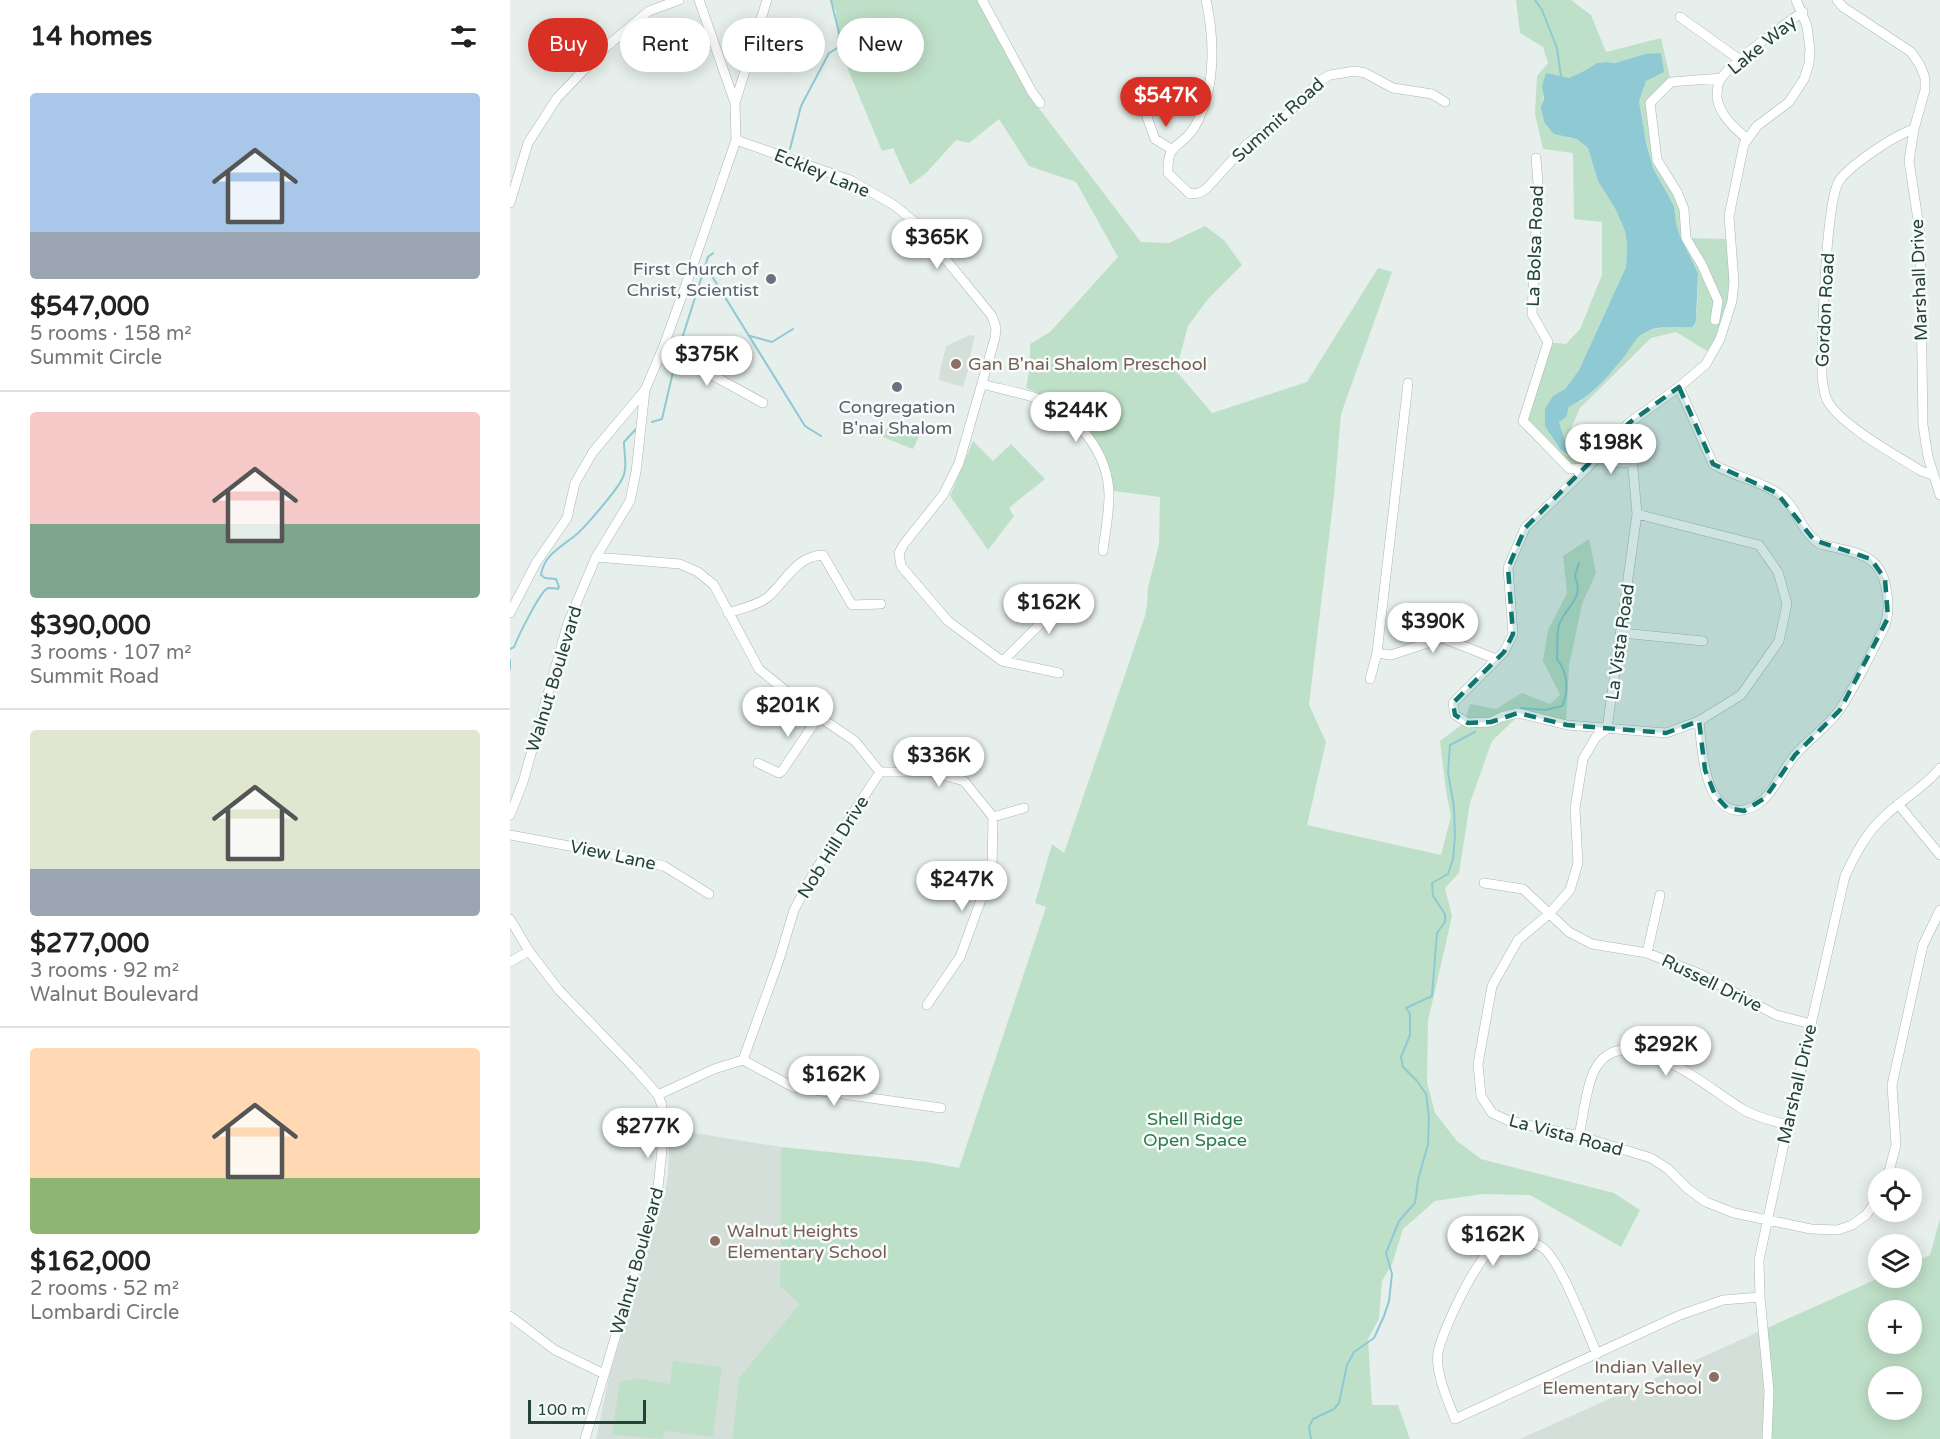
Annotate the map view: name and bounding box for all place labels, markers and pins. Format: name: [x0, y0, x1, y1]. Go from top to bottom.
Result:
pin: $547K: [1124, 77, 1208, 128]
pin: $365K: [895, 219, 979, 270]
place label: First Church of Christ, Scientist: [626, 258, 759, 301]
marker: First Church of Christ, Scientist: [764, 272, 778, 286]
pin: $375K: [665, 336, 749, 387]
place label: Gan B'nai Shalom Preschool: [968, 353, 1207, 375]
marker: Gan B'nai Shalom Preschool: [949, 357, 963, 371]
marker: Congregation B'nai Shalom: [890, 380, 904, 394]
pin: $244K: [1034, 392, 1118, 443]
place label: Congregation B'nai Shalom: [839, 396, 955, 439]
pin: $198K: [1569, 424, 1653, 475]
pin: $162K: [1007, 584, 1091, 635]
pin: $390K: [1391, 603, 1475, 654]
pin: $201K: [746, 687, 830, 738]
pin: $336K: [897, 737, 981, 788]
pin: $247K: [920, 861, 1004, 912]
pin: $292K: [1624, 1026, 1708, 1077]
pin: $162K: [792, 1056, 876, 1107]
pin: $277K: [606, 1108, 690, 1159]
pin: $162K: [1451, 1216, 1535, 1267]
place label: Walnut Heights Elementary School: [727, 1220, 887, 1263]
marker: Walnut Heights Elementary School: [708, 1234, 722, 1248]
place label: Indian Valley Elementary School: [1542, 1356, 1702, 1399]
marker: Indian Valley Elementary School: [1707, 1370, 1721, 1384]

